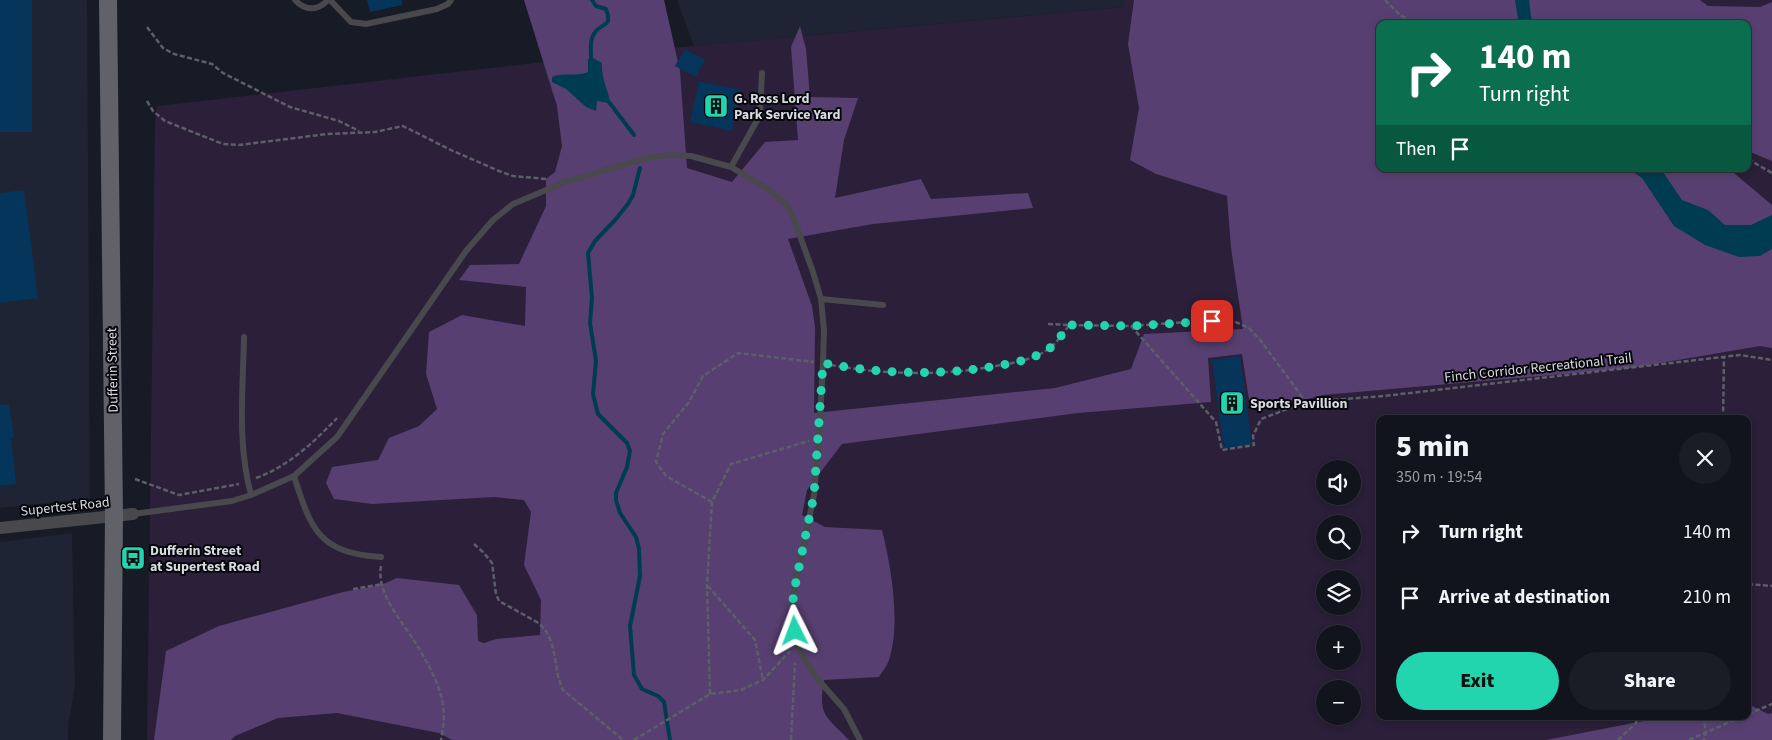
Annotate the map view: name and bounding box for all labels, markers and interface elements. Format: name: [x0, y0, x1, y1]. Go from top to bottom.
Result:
text: 140 m: [1479, 32, 1571, 82]
icon: right: [1396, 40, 1461, 105]
text: Turn right: [1479, 78, 1569, 110]
place label: G. Ross Lord Park Service Yard: [734, 89, 841, 125]
building icon: G. Ross Lord Park Service Yard: [703, 93, 729, 119]
icon: arrive: [1446, 135, 1474, 163]
text: Then: [1396, 136, 1436, 163]
pin: [1191, 300, 1233, 342]
icon: arrive: [1198, 307, 1226, 335]
street label: Dufferin Street: [102, 327, 124, 413]
street label: Finch Corridor Recreational Trail: [1443, 348, 1633, 388]
building icon: Sports Pavillion: [1219, 390, 1245, 416]
place label: Sports Pavillion: [1250, 394, 1347, 414]
text: 5 min: [1396, 425, 1470, 468]
button: close: [1679, 432, 1731, 484]
map controls: [1316, 460, 1361, 725]
button: sound: [1316, 460, 1361, 505]
text: 350 m · 19:54: [1396, 466, 1483, 488]
street label: Supertest Road: [20, 492, 111, 522]
button: search: [1316, 515, 1361, 560]
icon: right: [1396, 519, 1424, 547]
text: Turn right: [1439, 519, 1523, 546]
text: 140 m: [1683, 519, 1731, 546]
place label: Dufferin Street at Supertest Road: [150, 541, 260, 577]
bus stop icon: Dufferin Street at Supertest Road: [120, 545, 146, 571]
button: layers: [1316, 570, 1361, 615]
icon: arrive: [1396, 584, 1424, 612]
text: Arrive at destination: [1439, 584, 1610, 611]
text: 210 m: [1683, 584, 1731, 611]
position arrow: [768, 604, 820, 656]
button: +: [1316, 625, 1361, 670]
button: Exit: [1396, 652, 1559, 710]
button: Share: [1569, 652, 1731, 710]
button: −: [1316, 680, 1361, 725]

